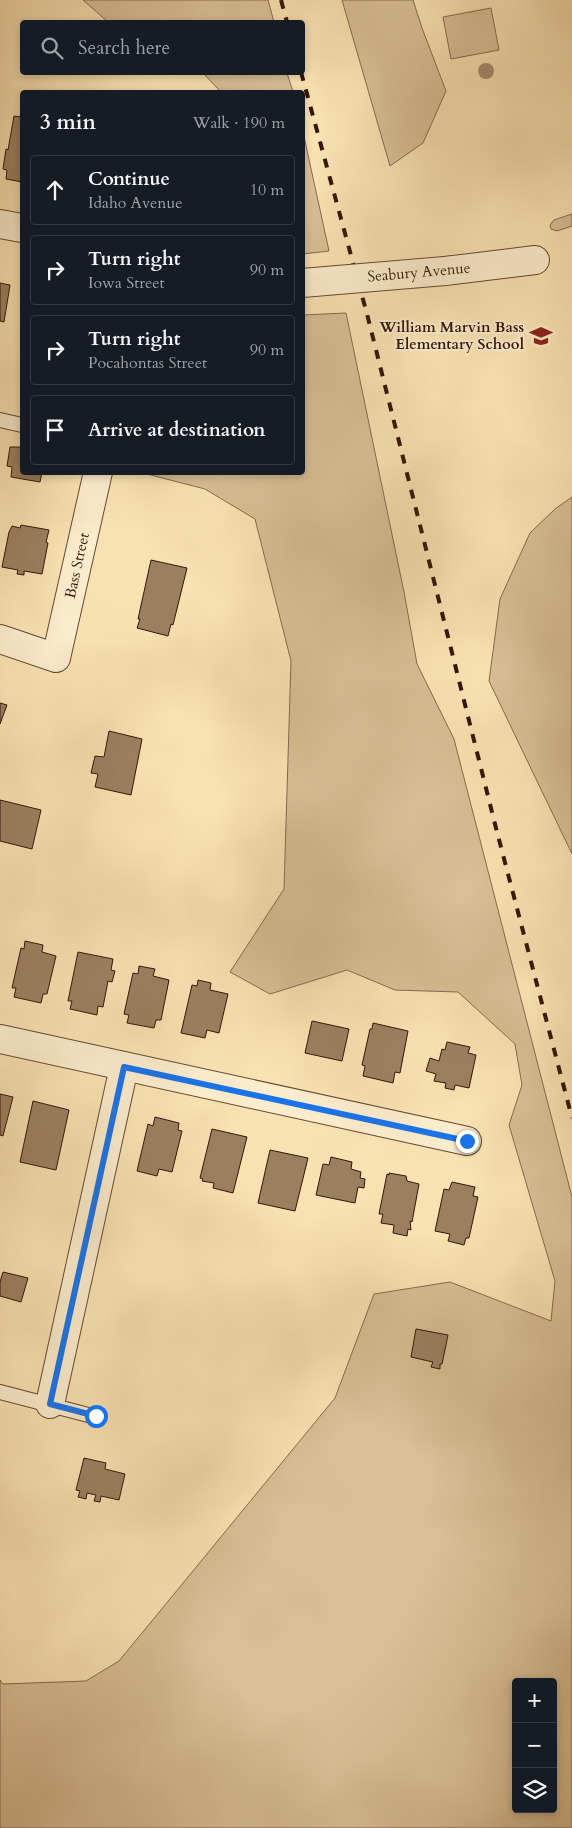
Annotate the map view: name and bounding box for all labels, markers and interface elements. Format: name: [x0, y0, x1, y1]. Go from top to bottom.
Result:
search box: [20, 20, 305, 75]
icon: search: [38, 34, 66, 62]
text: Search here: [78, 35, 170, 61]
text: 3 min: [40, 108, 96, 137]
text: Walk · 190 m: [193, 112, 285, 134]
text: Continue: [88, 166, 170, 192]
icon: ahead: [41, 176, 69, 204]
text: 10 m: [250, 179, 284, 201]
text: Idaho Avenue: [88, 192, 183, 214]
text: Turn right: [88, 246, 180, 272]
icon: right: [41, 256, 69, 284]
street label: Seabury Avenue: [367, 258, 471, 286]
text: 90 m: [250, 259, 284, 281]
text: Iowa Street: [88, 272, 165, 294]
place label: William Marvin Bass Elementary School: [378, 317, 525, 354]
school or university icon: William Marvin Bass Elementary School: [528, 323, 554, 349]
text: Turn right: [88, 326, 180, 352]
icon: right: [41, 336, 69, 364]
text: 90 m: [250, 339, 284, 361]
text: Pocahontas Street: [88, 352, 207, 374]
icon: arrive: [41, 416, 69, 444]
text: Arrive at destination: [88, 417, 265, 443]
street label: Bass Street: [60, 530, 94, 600]
route end: [456, 1130, 479, 1153]
route start: [85, 1405, 108, 1428]
map controls: [512, 1678, 557, 1813]
button: +: [512, 1678, 557, 1723]
button: −: [512, 1723, 557, 1768]
button: layers: [512, 1768, 557, 1813]

